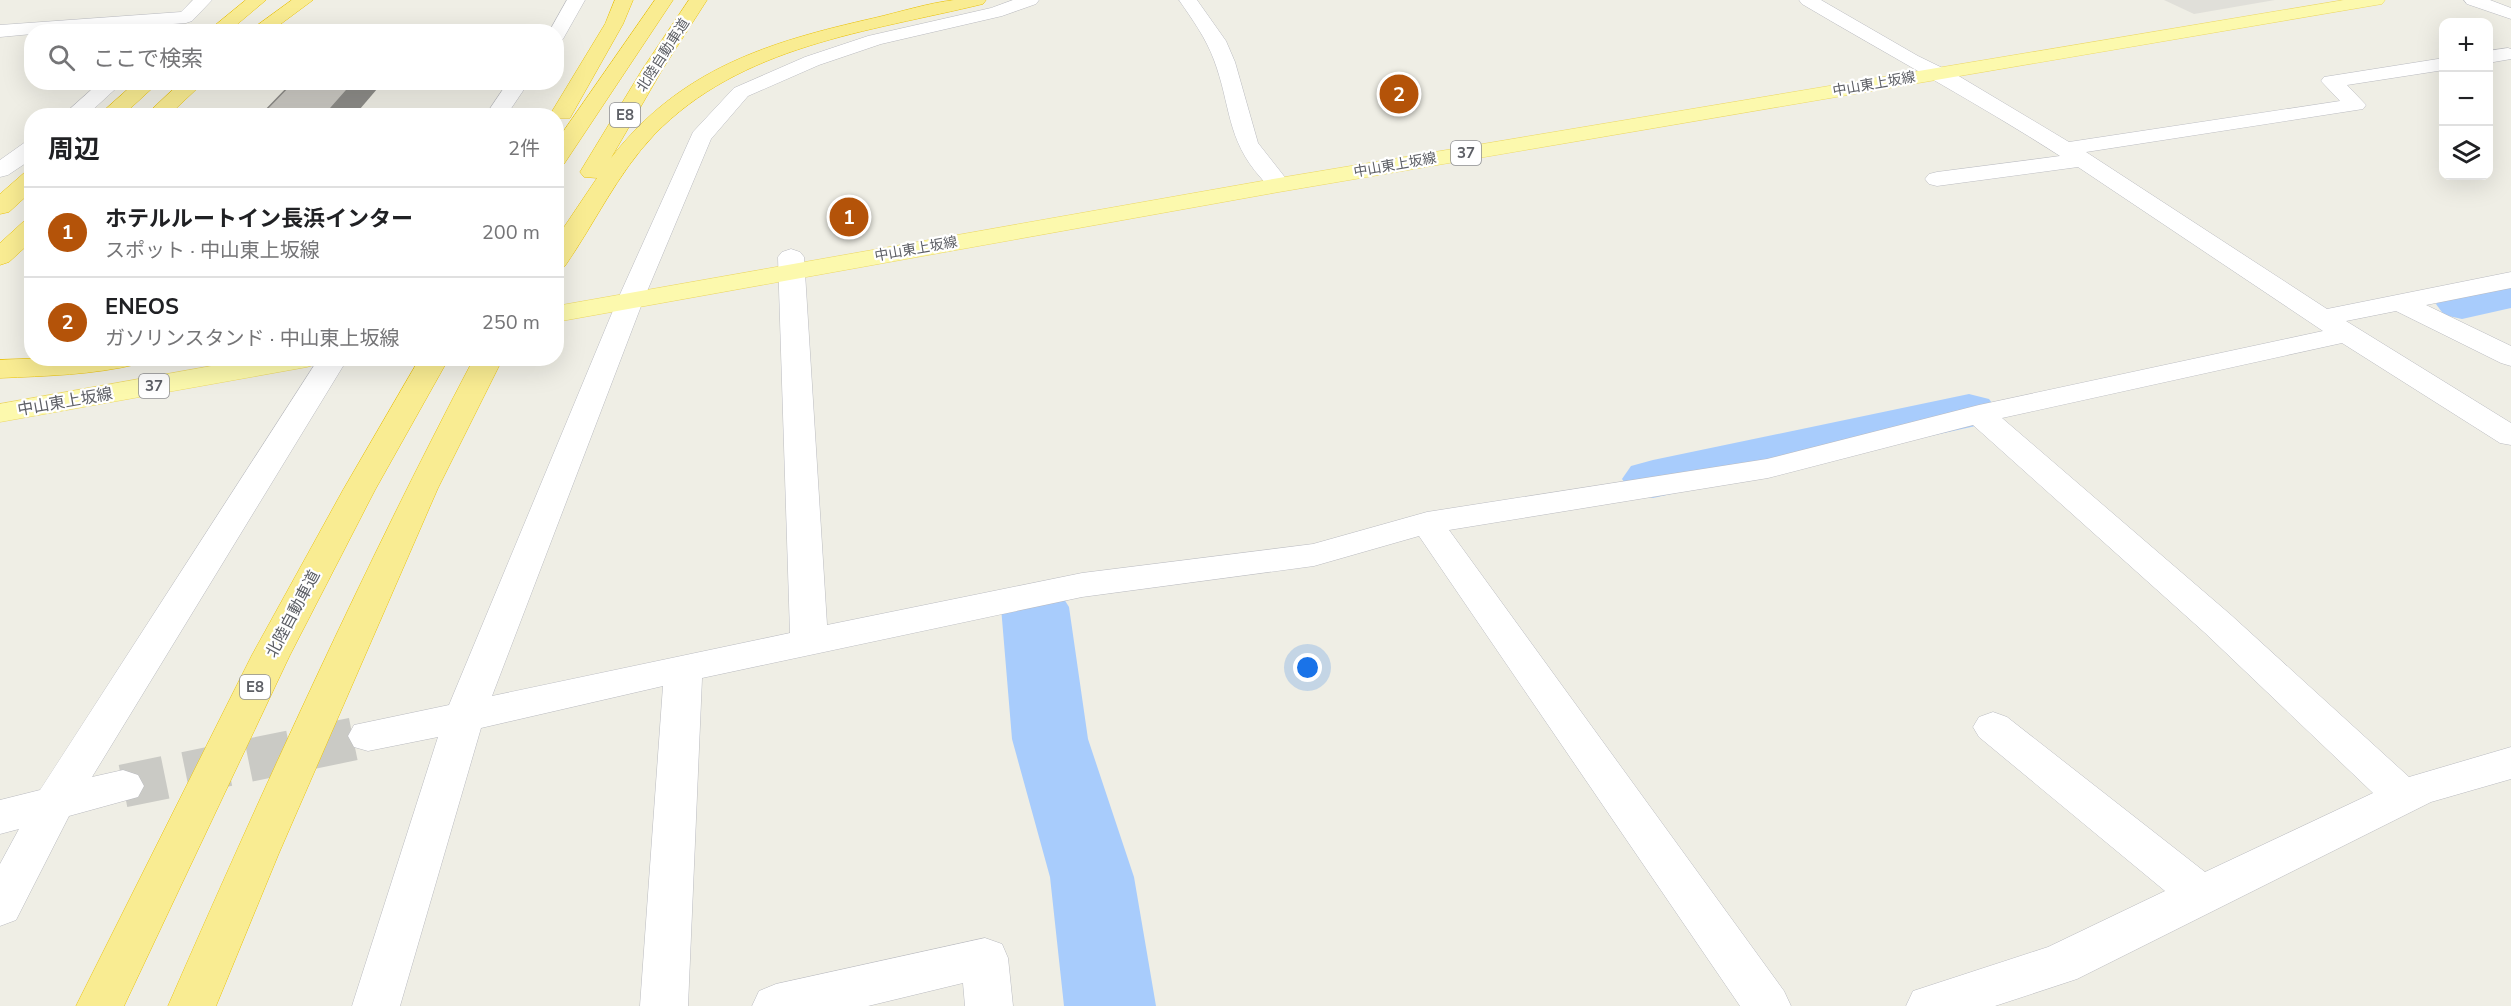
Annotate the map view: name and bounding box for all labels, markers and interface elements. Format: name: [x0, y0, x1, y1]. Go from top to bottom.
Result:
street label: 北陸自動車道: [632, 15, 694, 95]
map controls: [2439, 18, 2493, 180]
button: +: [2439, 18, 2493, 72]
search box: [24, 24, 564, 90]
icon: search: [45, 41, 78, 74]
text: ここで検索: [93, 44, 203, 74]
street label: 中山東上坂線: [1831, 67, 1917, 101]
pin: 2: [1380, 72, 1418, 116]
button: −: [2439, 72, 2493, 126]
road number: E8: [610, 103, 640, 127]
button: layers: [2439, 126, 2493, 180]
text: 周辺: [48, 132, 100, 167]
text: 2件: [508, 135, 540, 162]
road number: 37: [1451, 141, 1481, 165]
street label: 中山東上坂線: [1352, 148, 1438, 182]
pin: 1: [830, 194, 868, 240]
text: ホテルルートイン長浜インター: [105, 204, 413, 234]
text: 1: [62, 219, 74, 246]
text: 200 m: [482, 219, 540, 246]
street label: 中山東上坂線: [873, 232, 959, 266]
text: スポット · 中山東上坂線: [105, 237, 320, 264]
text: ENEOS: [105, 292, 179, 322]
text: 2: [62, 309, 74, 336]
text: 250 m: [482, 309, 540, 336]
text: ガソリンスタンド · 中山東上坂線: [105, 325, 399, 352]
road number: 37: [139, 374, 169, 398]
street label: 中山東上坂線: [16, 383, 114, 421]
street label: 北陸自動車道: [261, 566, 325, 662]
your location: [1293, 653, 1322, 682]
road number: E8: [240, 675, 270, 699]

